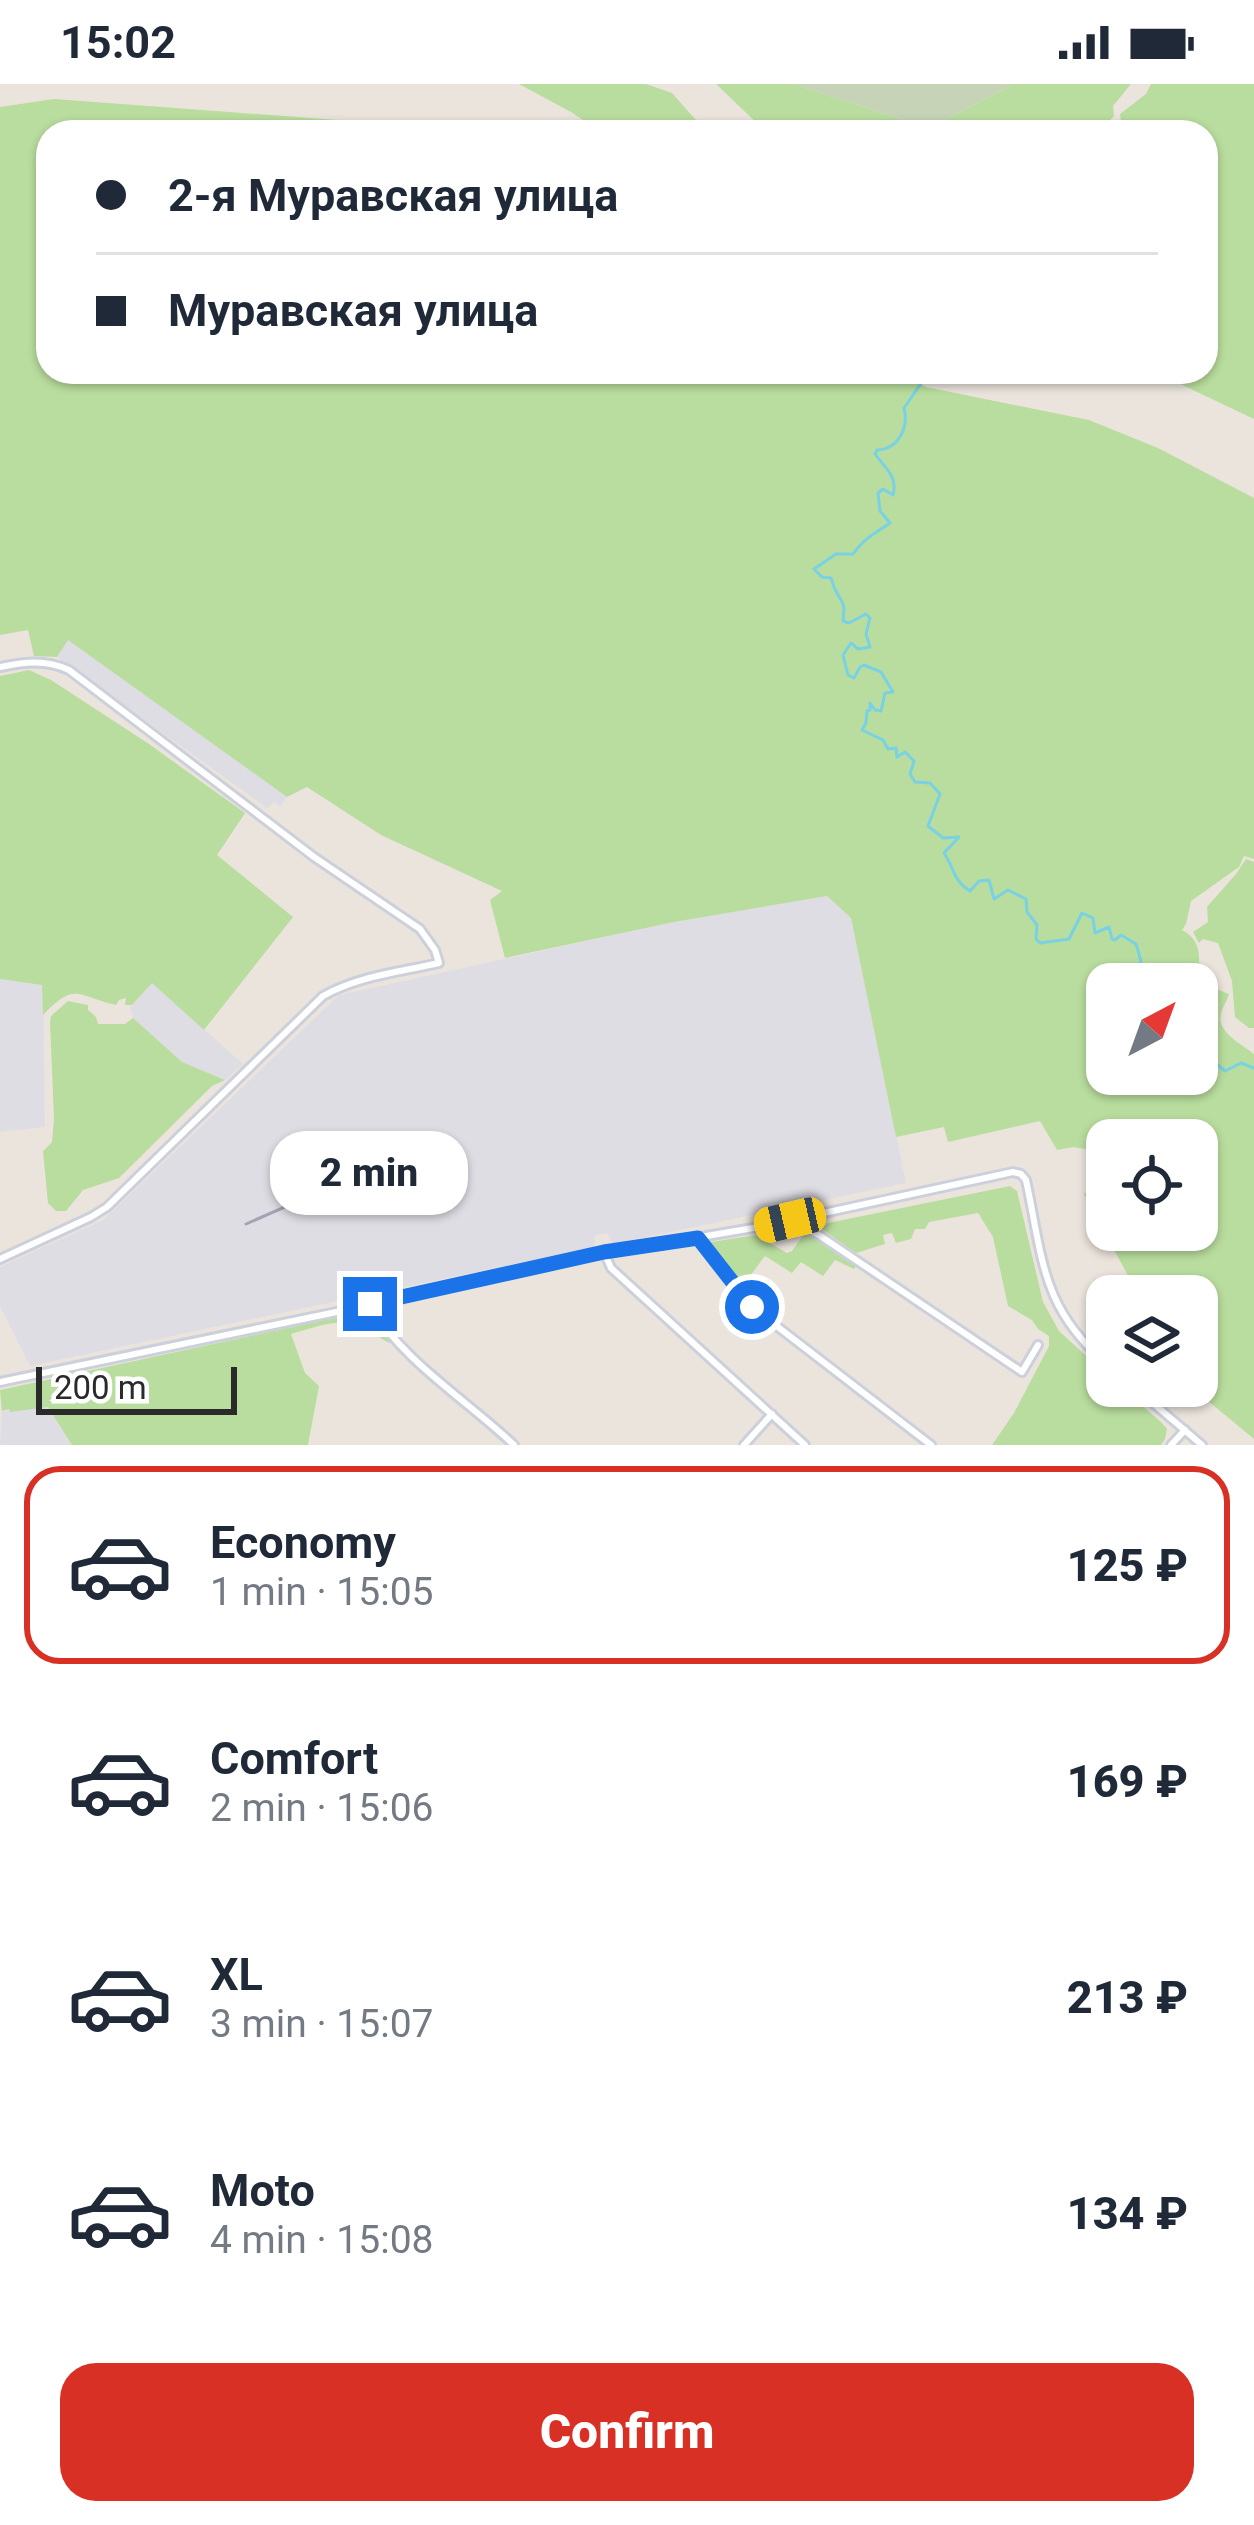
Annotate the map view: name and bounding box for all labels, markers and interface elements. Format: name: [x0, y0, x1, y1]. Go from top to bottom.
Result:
text: 15:02: [60, 16, 176, 69]
text: 2-я Муравская улица: [168, 169, 618, 222]
text: Муравская улица: [168, 284, 538, 337]
north arrow: [1086, 963, 1218, 1095]
map controls: [1086, 963, 1218, 1407]
button: locate: [1086, 1119, 1218, 1251]
callout: 2 min: [271, 1130, 469, 1214]
text: 2 min: [320, 1150, 418, 1196]
car: [751, 1194, 829, 1246]
button: layers: [1086, 1275, 1218, 1407]
route end: [343, 1277, 397, 1331]
route start: [725, 1280, 779, 1334]
scale bar: [36, 1361, 237, 1414]
text: 200 m: [54, 1368, 147, 1407]
icon: car: [66, 1511, 174, 1619]
text: Economy: [210, 1516, 396, 1569]
text: 125 ₽: [1067, 1539, 1188, 1592]
text: 1 min · 15:05: [210, 1569, 433, 1615]
icon: car: [66, 1727, 174, 1835]
text: Comfort: [210, 1732, 378, 1785]
text: 169 ₽: [1067, 1755, 1188, 1808]
text: 2 min · 15:06: [210, 1785, 433, 1831]
icon: car: [66, 1943, 174, 2051]
text: XL: [210, 1948, 263, 2001]
text: 213 ₽: [1067, 1971, 1188, 2024]
text: 3 min · 15:07: [210, 2001, 433, 2047]
icon: car: [66, 2159, 174, 2267]
text: Moto: [210, 2164, 315, 2217]
text: 134 ₽: [1067, 2187, 1188, 2240]
text: 4 min · 15:08: [210, 2217, 433, 2263]
button: Confirm: [60, 2363, 1194, 2501]

